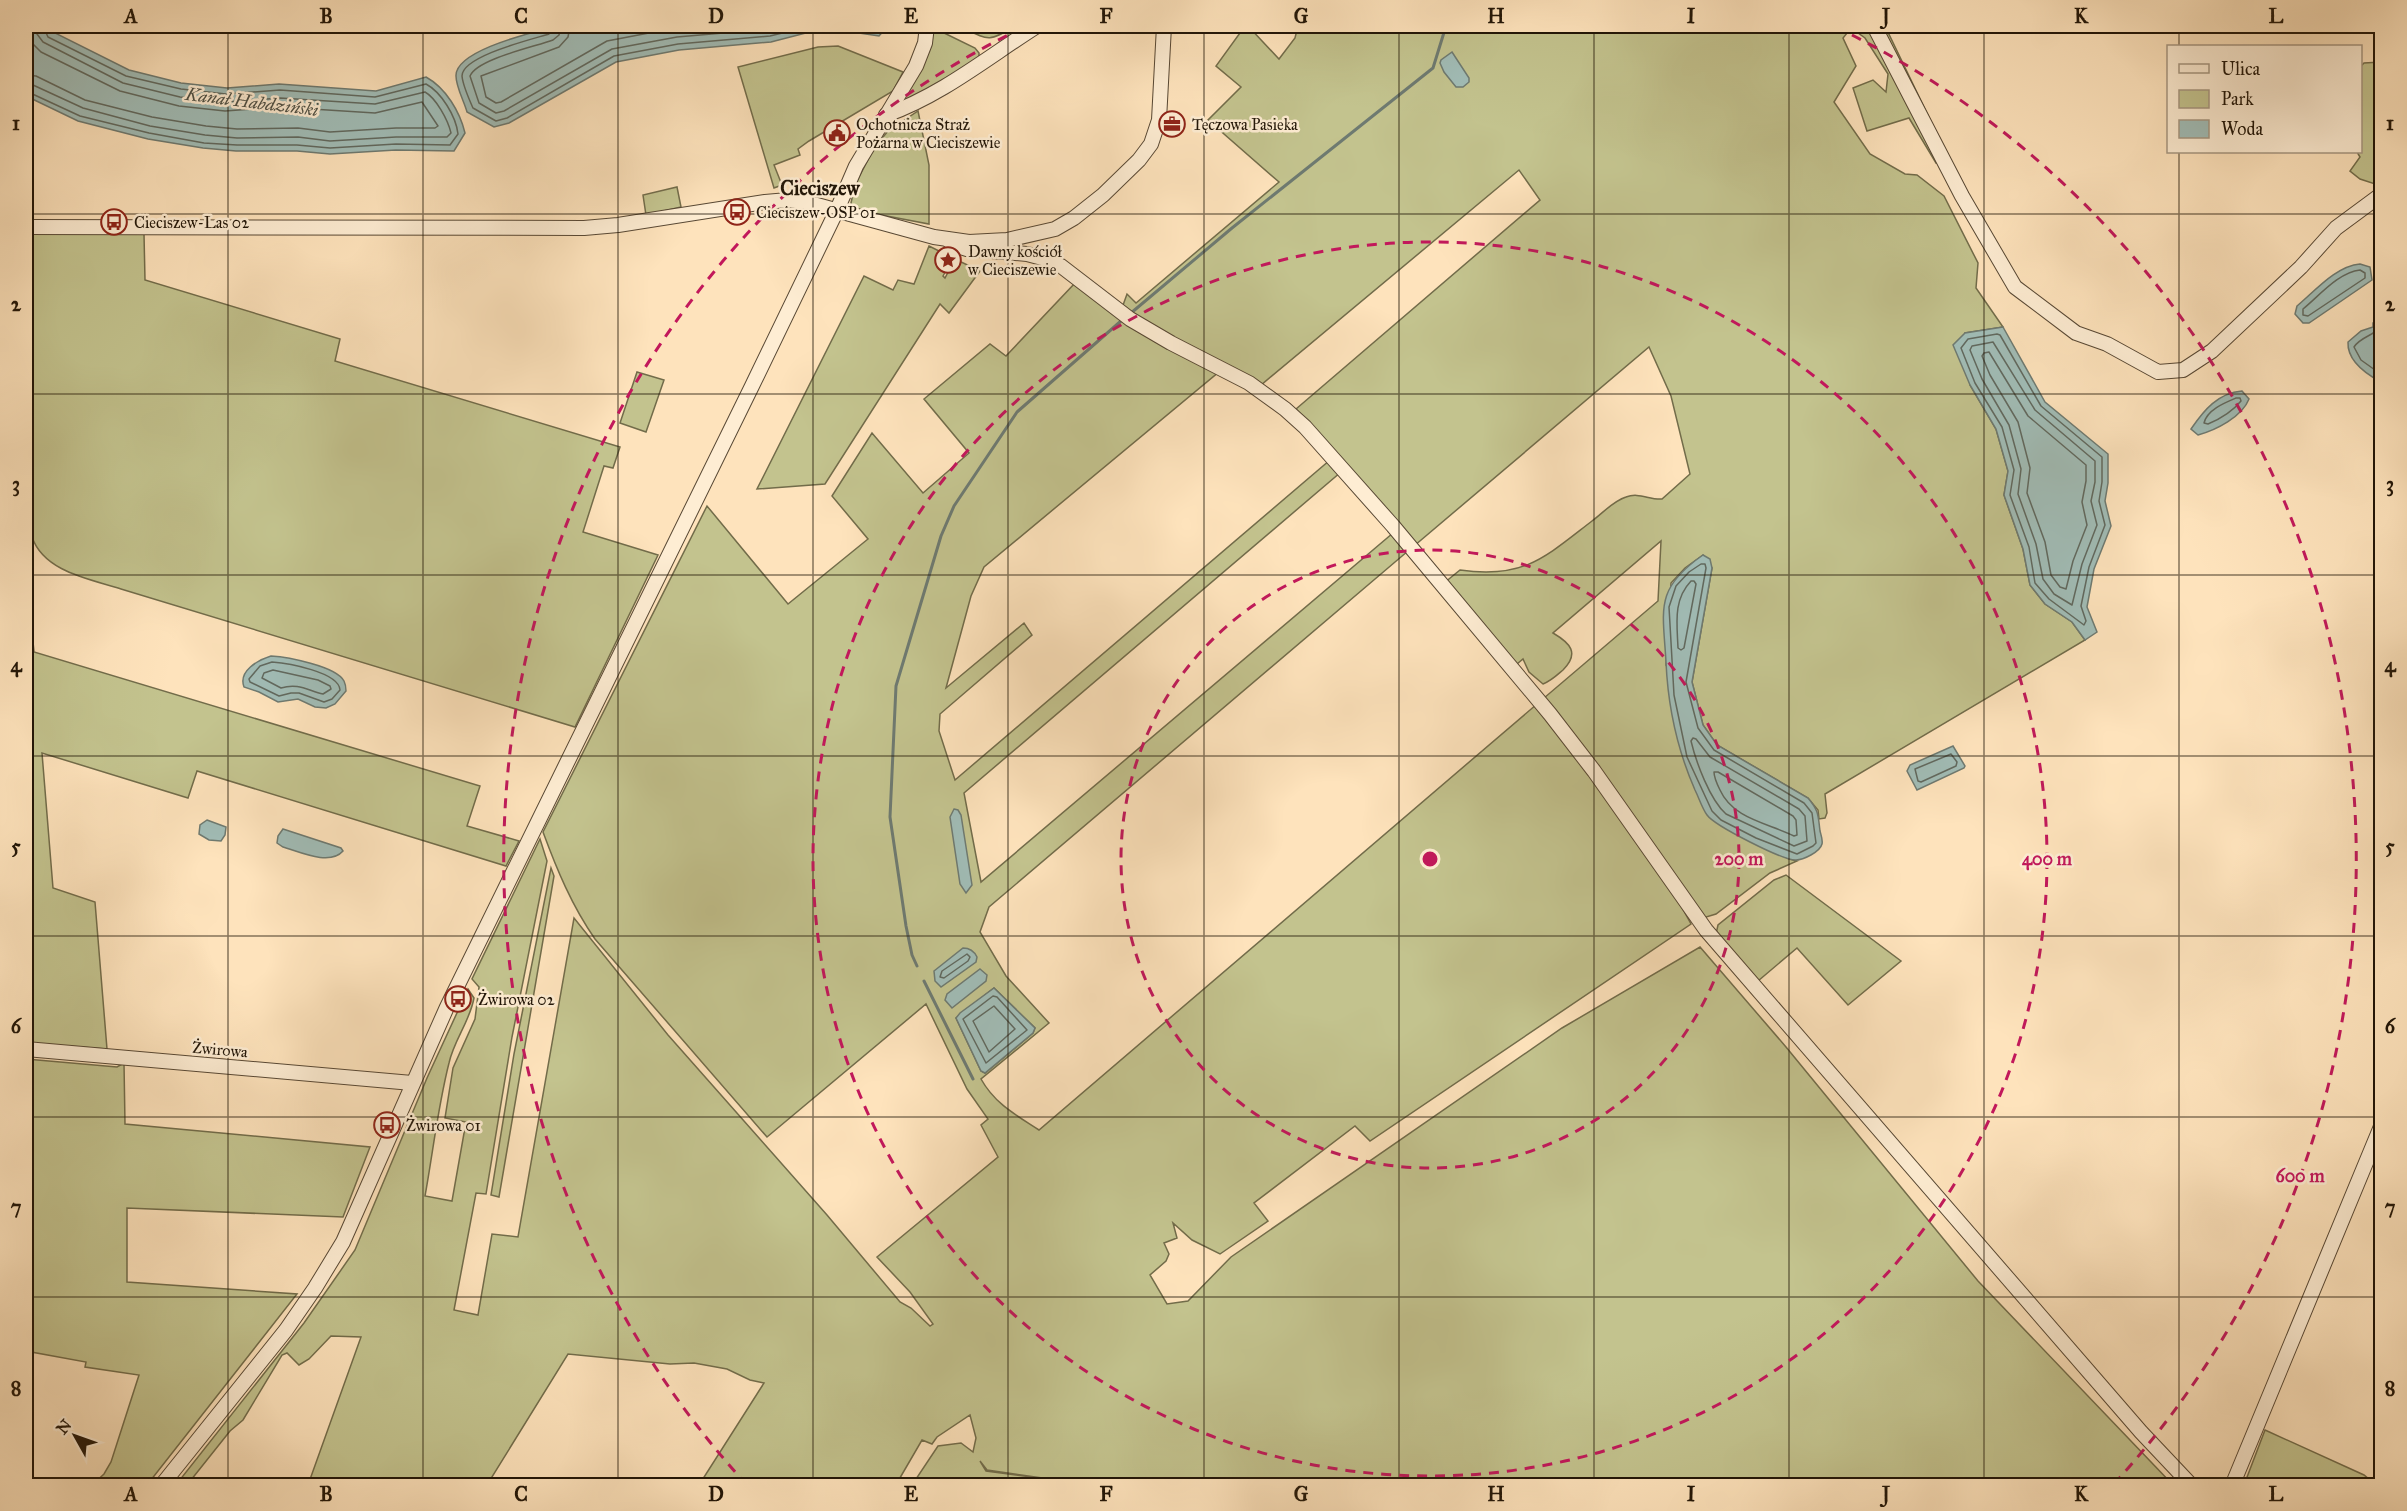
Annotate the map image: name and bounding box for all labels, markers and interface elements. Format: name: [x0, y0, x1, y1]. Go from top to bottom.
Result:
text: A: [122, 4, 138, 28]
text: B: [319, 4, 333, 28]
text: C: [514, 4, 528, 28]
text: D: [708, 4, 724, 28]
text: E: [904, 4, 919, 28]
text: F: [1099, 4, 1113, 28]
text: G: [1294, 4, 1309, 28]
text: H: [1487, 4, 1505, 28]
text: I: [1687, 4, 1696, 28]
text: J: [1879, 4, 1891, 30]
text: K: [2074, 4, 2089, 28]
text: L: [2269, 4, 2284, 28]
legend: [2167, 45, 2362, 153]
text: Ulica: [2221, 58, 2261, 80]
water label: Kanał Habdziński: [183, 83, 320, 121]
text: Park: [2221, 88, 2254, 110]
office icon: Tęczowa Pasieka: [1157, 109, 1187, 139]
text: 1: [12, 111, 20, 135]
text: 1: [2386, 111, 2394, 135]
place label: Ochotnicza Straż Pożarna w Cieciszewie: [856, 115, 1001, 152]
place label: Tęczowa Pasieka: [1192, 115, 1298, 134]
public building icon: Ochotnicza Straż Pożarna w Cieciszewie: [822, 118, 852, 148]
text: Woda: [2221, 118, 2264, 140]
district label: Cieciszew: [780, 176, 861, 200]
bus stop icon: Cieciszew-OSP 01: [722, 197, 752, 227]
place label: Cieciszew-OSP 01: [756, 203, 875, 222]
bus stop icon: Cieciszew-Las 02: [99, 207, 129, 237]
place label: Cieciszew-Las 02: [134, 213, 249, 232]
place label: Dawny kościół w Cieciszewie: [968, 242, 1063, 279]
place icon: Dawny kościół w Cieciszewie: [933, 245, 963, 275]
text: 2: [11, 292, 22, 316]
text: 2: [2385, 292, 2396, 316]
text: 3: [12, 472, 20, 497]
text: 3: [2386, 472, 2394, 497]
text: 4: [10, 653, 22, 678]
text: 4: [2384, 653, 2396, 678]
text: 5: [11, 834, 21, 858]
text: 5: [2385, 834, 2395, 858]
text: 200 m: [1715, 848, 1764, 870]
text: 400 m: [2022, 848, 2073, 871]
centre of rings: [1420, 849, 1440, 869]
bus stop icon: Żwirowa 02: [443, 984, 473, 1014]
place label: Żwirowa 02: [478, 989, 555, 1009]
text: 6: [11, 1014, 23, 1038]
text: 6: [2385, 1014, 2397, 1038]
street label: Żwirowa: [191, 1037, 249, 1061]
bus stop icon: Żwirowa 01: [372, 1110, 402, 1140]
place label: Żwirowa 01: [406, 1115, 481, 1135]
text: 600 m: [2275, 1165, 2325, 1187]
text: 7: [11, 1195, 22, 1219]
text: 7: [2385, 1195, 2396, 1219]
text: 8: [11, 1376, 21, 1400]
text: 8: [2385, 1376, 2395, 1400]
north arrow: [45, 1406, 105, 1466]
text: N: [52, 1415, 76, 1438]
text: A: [122, 1482, 138, 1506]
text: B: [319, 1482, 333, 1506]
text: C: [514, 1482, 528, 1506]
text: D: [708, 1482, 724, 1506]
text: E: [904, 1482, 919, 1506]
text: F: [1099, 1482, 1113, 1506]
text: G: [1294, 1482, 1309, 1506]
text: H: [1487, 1482, 1505, 1506]
text: I: [1687, 1482, 1696, 1506]
text: J: [1879, 1482, 1891, 1508]
text: K: [2074, 1482, 2089, 1506]
text: L: [2269, 1482, 2284, 1506]

